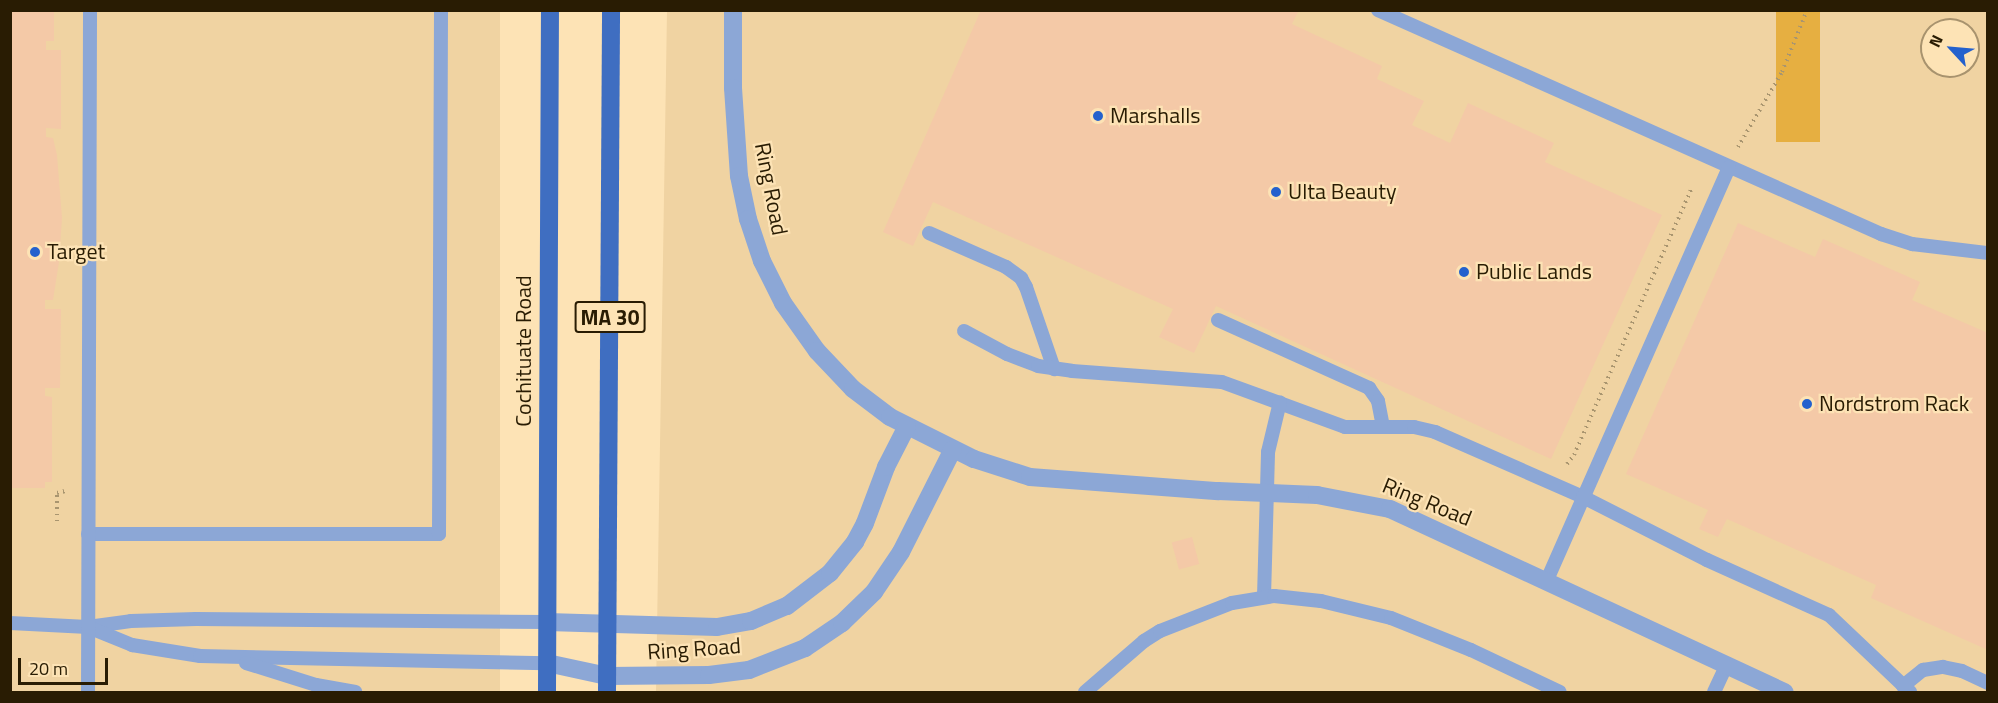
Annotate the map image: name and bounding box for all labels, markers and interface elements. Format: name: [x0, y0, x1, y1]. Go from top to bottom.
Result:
north arrow: [1920, 18, 1980, 78]
text: N: [1922, 31, 1949, 51]
place label: Marshalls: [1110, 103, 1201, 129]
marker: Marshalls: [1091, 109, 1105, 123]
street label: Ring Road: [749, 140, 793, 238]
place label: Ulta Beauty: [1288, 179, 1397, 205]
marker: Ulta Beauty: [1269, 185, 1283, 199]
place label: Target: [47, 239, 105, 265]
marker: Target: [28, 245, 42, 259]
place label: Public Lands: [1476, 259, 1592, 285]
marker: Public Lands: [1457, 265, 1471, 279]
street label: Cochituate Road: [511, 275, 537, 427]
road number: MA 30: [574, 299, 646, 335]
place label: Nordstrom Rack: [1819, 391, 1969, 417]
marker: Nordstrom Rack: [1800, 397, 1814, 411]
street label: Ring Road: [1378, 472, 1476, 532]
street label: Ring Road: [646, 633, 742, 665]
scale bar: [21, 646, 111, 684]
text: 20 m: [29, 655, 68, 682]

